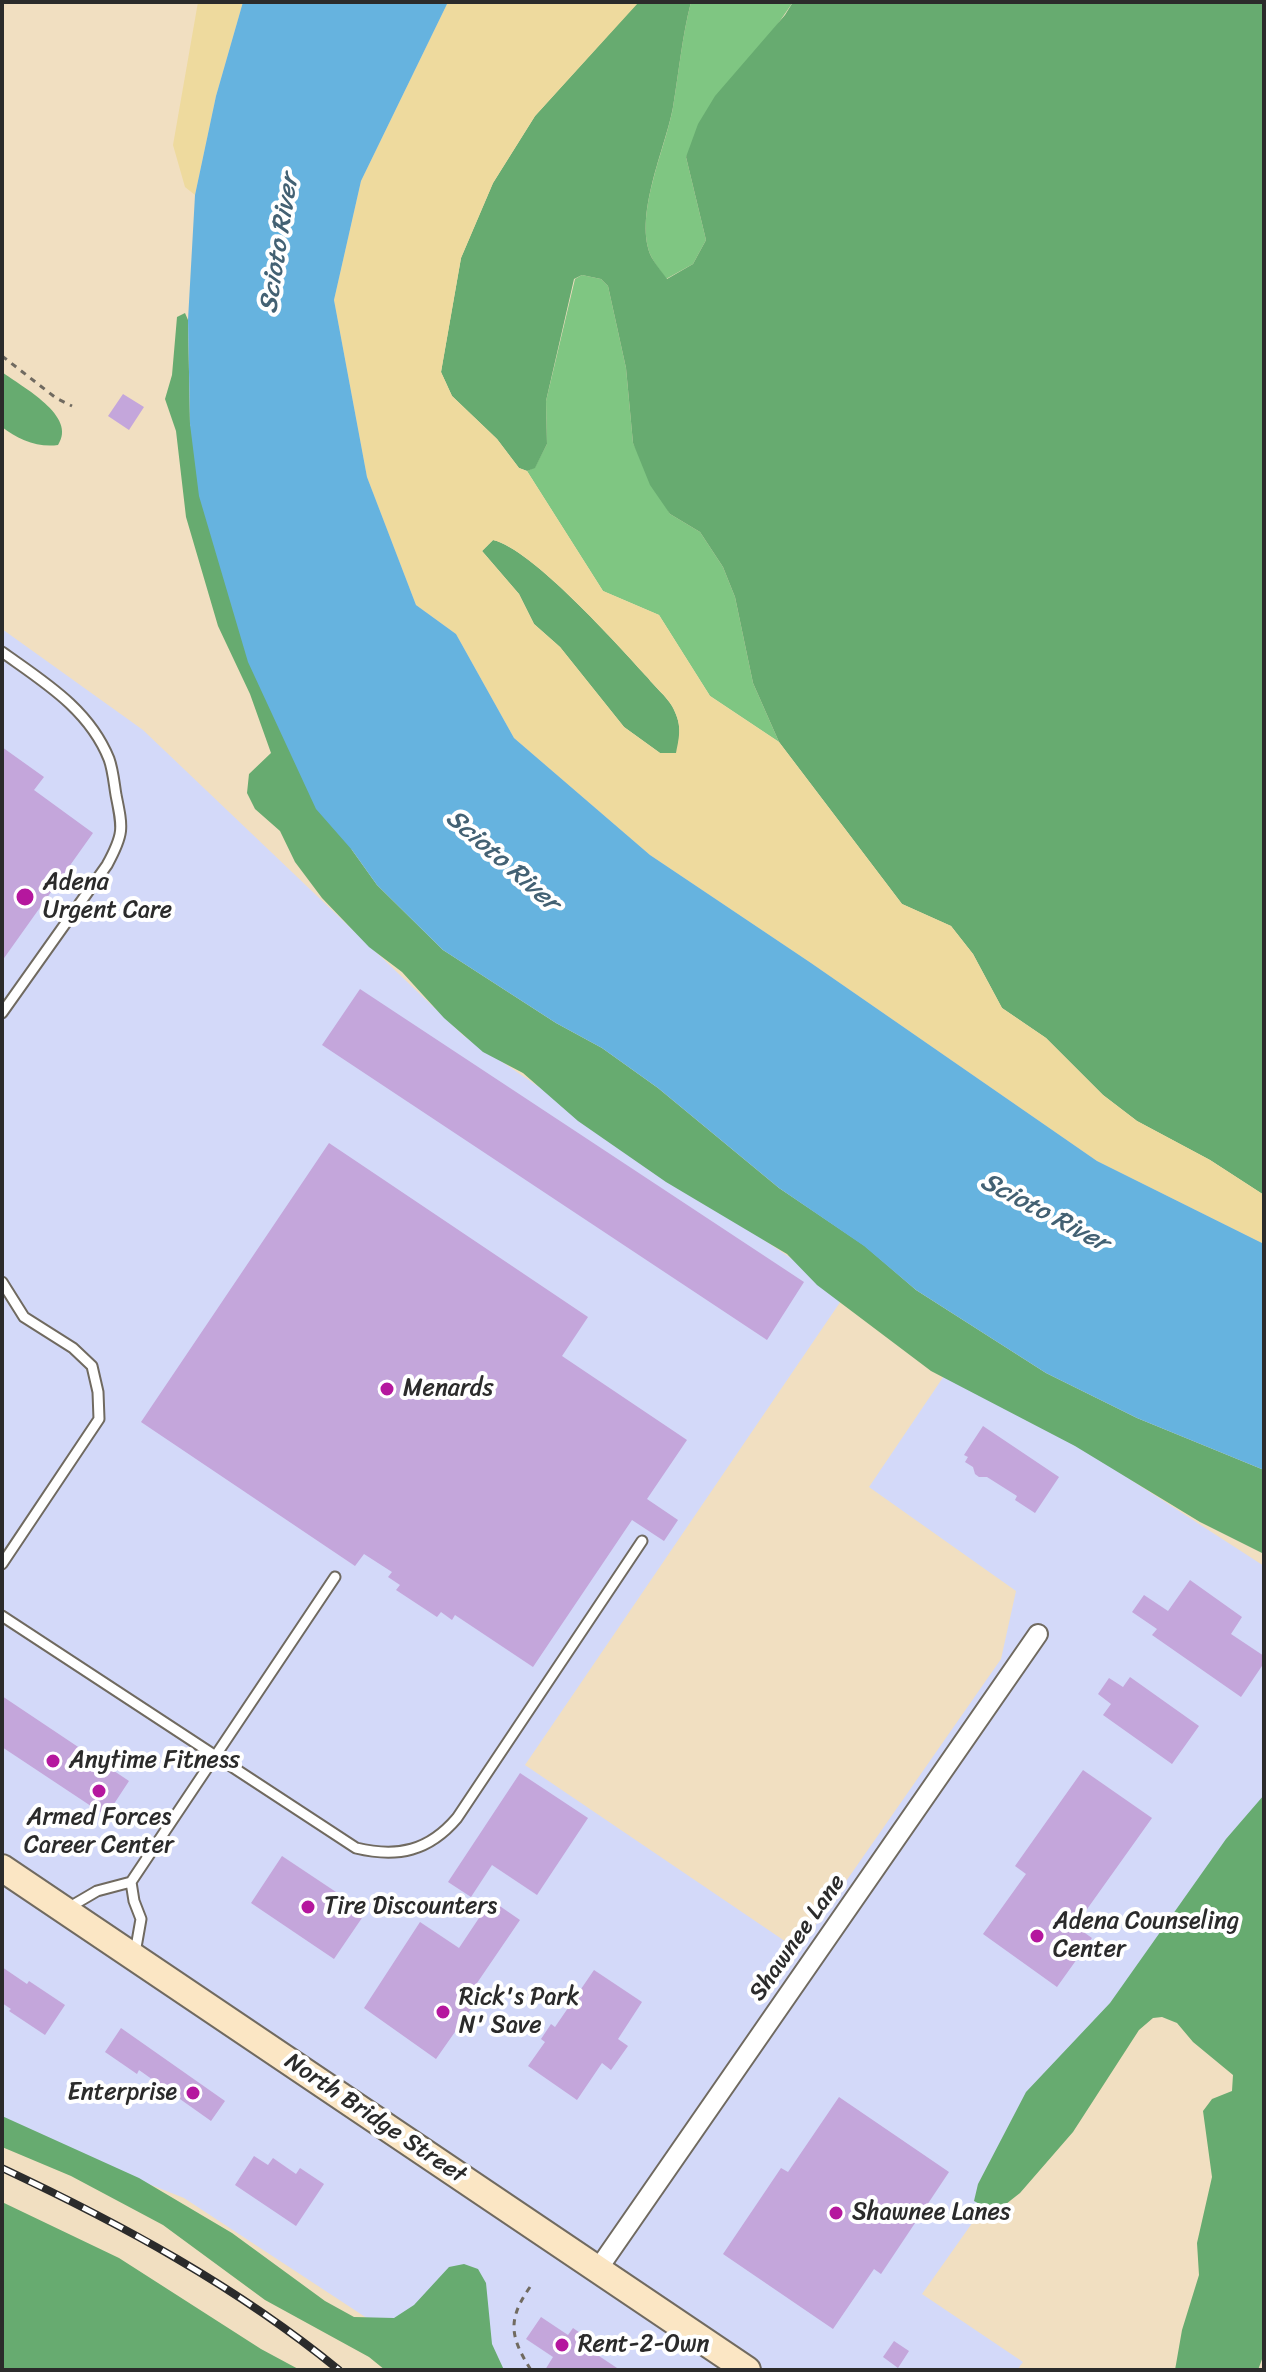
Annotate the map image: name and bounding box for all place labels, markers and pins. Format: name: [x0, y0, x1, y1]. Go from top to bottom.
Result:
place label: Adena Urgent Care: [43, 869, 172, 925]
marker: Adena Urgent Care: [14, 886, 36, 908]
place label: Menards: [403, 1375, 493, 1403]
marker: Menards: [378, 1380, 396, 1398]
place label: Anytime Fitness: [69, 1747, 240, 1775]
marker: Anytime Fitness: [44, 1752, 62, 1770]
marker: Armed Forces Career Center: [90, 1782, 108, 1800]
place label: Armed Forces Career Center: [24, 1804, 174, 1860]
place label: Tire Discounters: [324, 1893, 497, 1921]
marker: Tire Discounters: [299, 1898, 317, 1916]
place label: Adena Counseling Center: [1053, 1908, 1239, 1964]
marker: Adena Counseling Center: [1028, 1927, 1046, 1945]
place label: Rick's Park N' Save: [459, 1984, 579, 2040]
marker: Rick's Park N' Save: [434, 2003, 452, 2021]
place label: Enterprise: [68, 2079, 177, 2107]
marker: Enterprise: [184, 2084, 202, 2102]
place label: Shawnee Lanes: [852, 2199, 1011, 2227]
marker: Shawnee Lanes: [827, 2204, 845, 2222]
place label: Rent-2-Own: [578, 2331, 710, 2359]
marker: Rent-2-Own: [553, 2336, 571, 2354]

